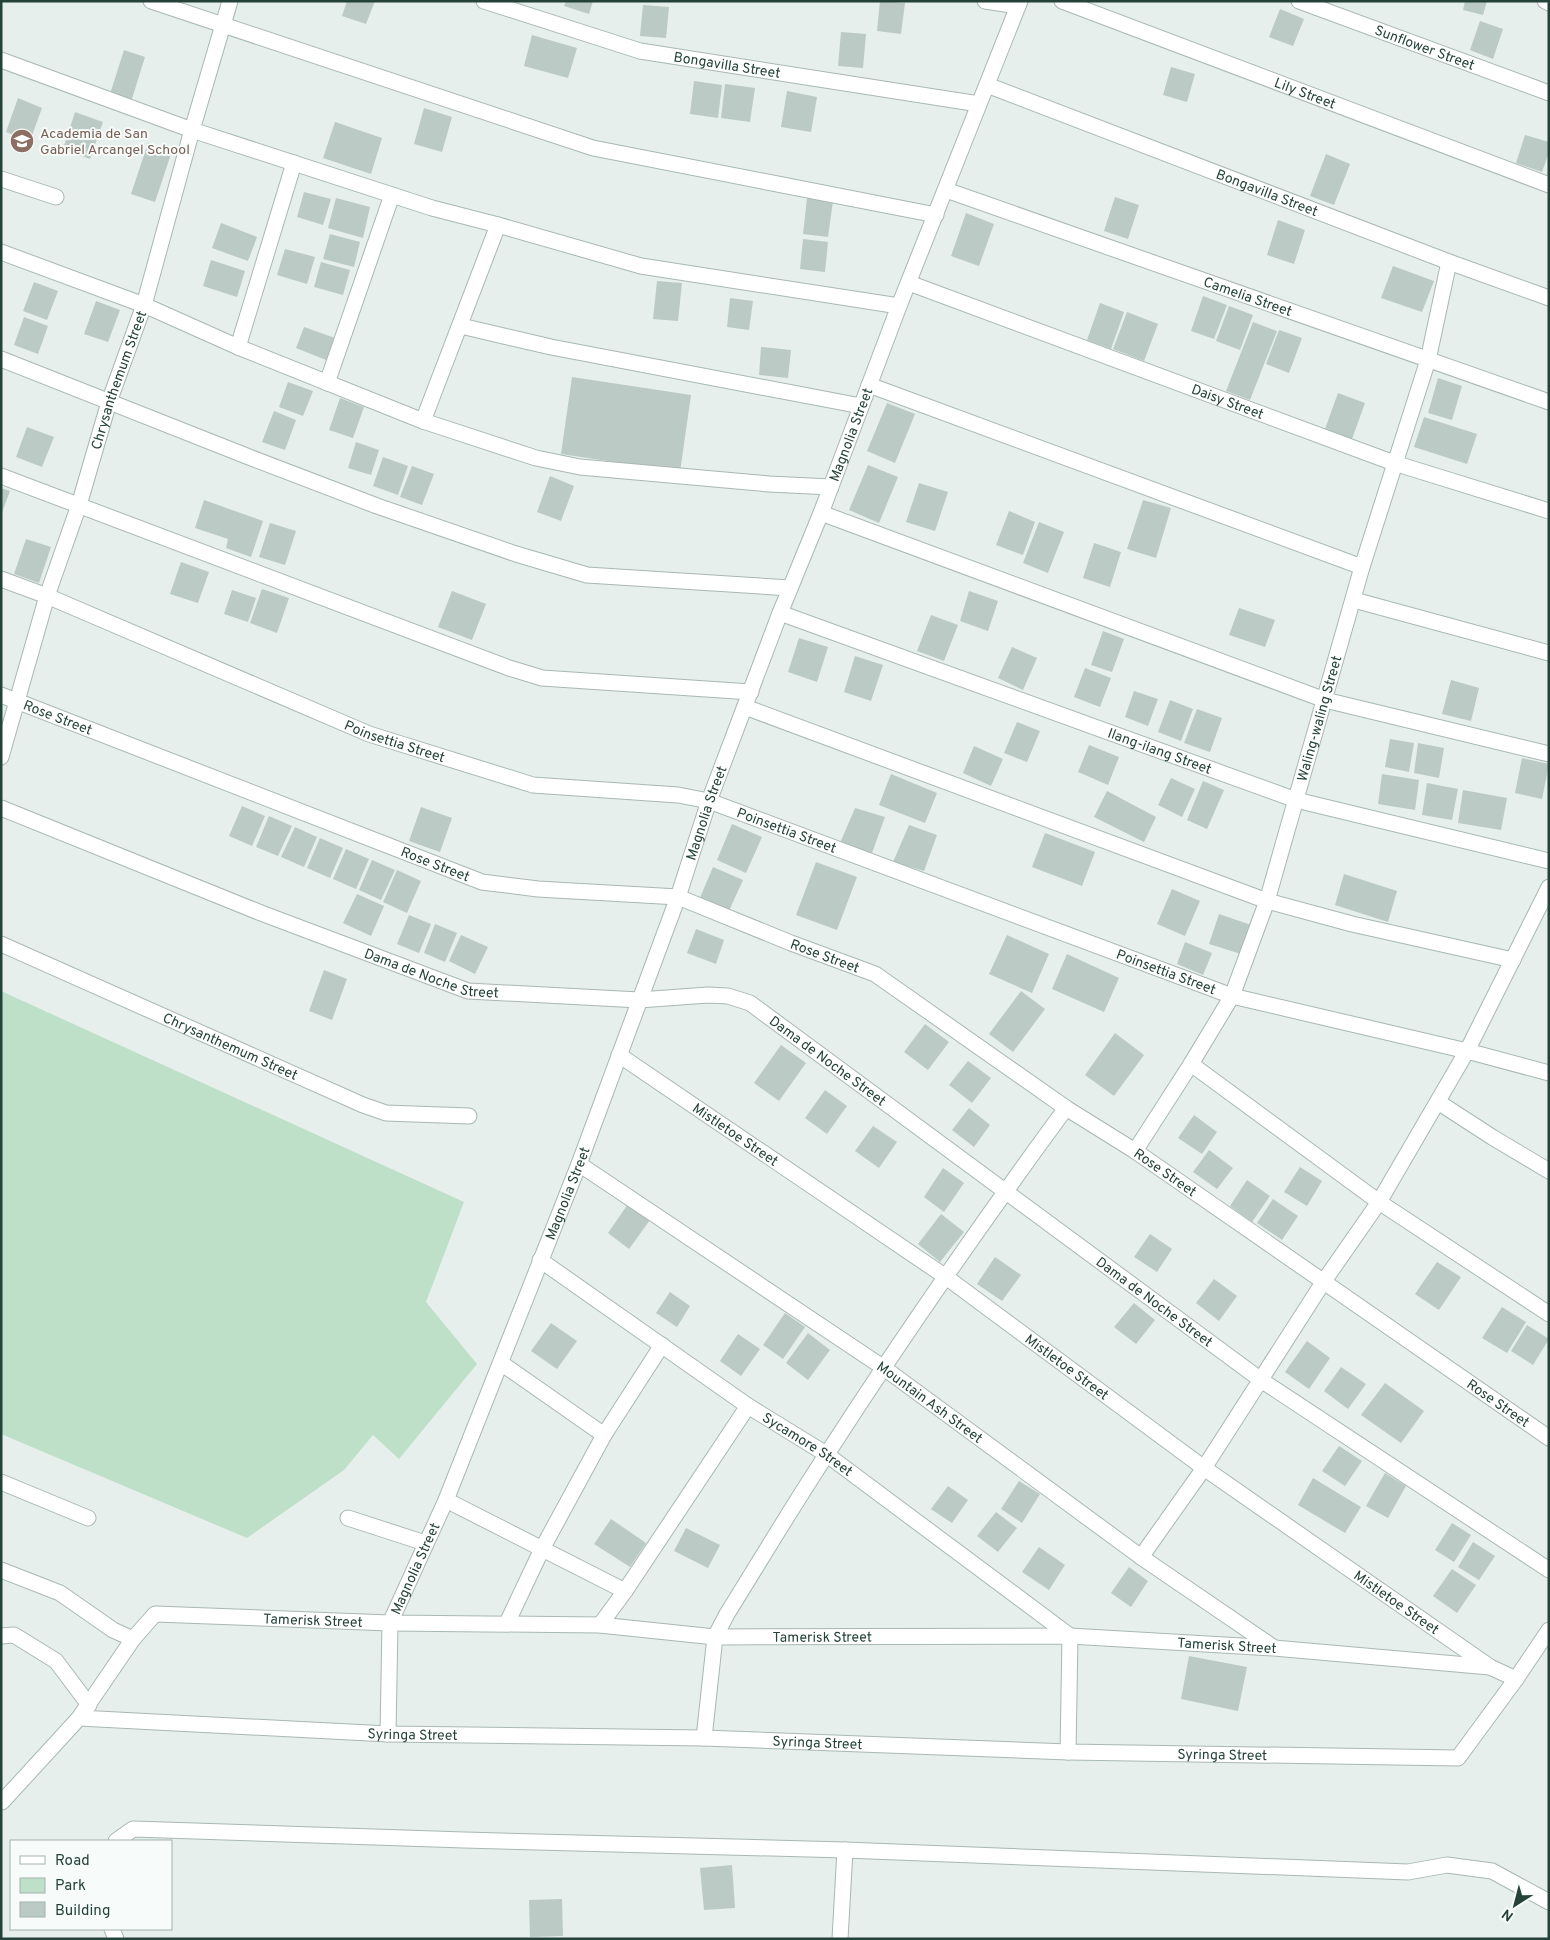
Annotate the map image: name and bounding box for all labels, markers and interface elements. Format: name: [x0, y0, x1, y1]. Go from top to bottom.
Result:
street label: Sunflower Street: [1372, 23, 1477, 75]
street label: Bongavilla Street: [672, 49, 781, 83]
street label: Lily Street: [1272, 75, 1338, 114]
place label: Academia de San Gabriel Arcangel School: [40, 126, 190, 159]
school or university icon: Academia de San Gabriel Arcangel School: [9, 128, 35, 154]
street label: Bongavilla Street: [1213, 167, 1320, 221]
street label: Camelia Street: [1201, 274, 1294, 321]
street label: Chrysanthemum Street: [89, 309, 151, 452]
street label: Daisy Street: [1189, 382, 1266, 424]
street label: Magnolia Street: [827, 386, 877, 484]
street label: Waling-waling Street: [1294, 654, 1346, 784]
street label: Rose Street: [20, 697, 94, 740]
street label: Poinsettia Street: [341, 717, 447, 767]
street label: Ilang-ilang Street: [1105, 725, 1214, 779]
street label: Magnolia Street: [683, 764, 732, 863]
street label: Poinsettia Street: [734, 805, 838, 858]
street label: Rose Street: [398, 844, 472, 886]
street label: Rose Street: [788, 936, 861, 977]
street label: Dama de Noche Street: [362, 946, 499, 1003]
street label: Poinsettia Street: [1114, 947, 1218, 999]
street label: Chrysanthemum Street: [160, 1010, 300, 1085]
street label: Dama de Noche Street: [765, 1013, 889, 1110]
street label: Mistletoe Street: [689, 1100, 781, 1171]
street label: Magnolia Street: [543, 1145, 595, 1243]
street label: Rose Street: [1130, 1146, 1199, 1201]
street label: Dama de Noche Street: [1092, 1254, 1215, 1351]
street label: Mistletoe Street: [1021, 1331, 1112, 1404]
street label: Mountain Ash Street: [873, 1359, 985, 1448]
street label: Rose Street: [1463, 1376, 1532, 1432]
street label: Sycamore Street: [759, 1410, 855, 1481]
street label: Magnolia Street: [388, 1521, 444, 1618]
street label: Mistletoe Street: [1350, 1568, 1442, 1639]
street label: Tamerisk Street: [263, 1611, 363, 1632]
street label: Tamerisk Street: [773, 1630, 872, 1647]
street label: Tamerisk Street: [1177, 1635, 1277, 1658]
street label: Syringa Street: [367, 1726, 458, 1745]
street label: Syringa Street: [772, 1734, 863, 1754]
street label: Syringa Street: [1177, 1747, 1267, 1765]
legend: [10, 1840, 172, 1930]
text: Road: [55, 1852, 90, 1871]
text: Park: [55, 1877, 86, 1896]
north arrow: [1490, 1880, 1540, 1930]
text: Building: [55, 1902, 110, 1921]
text: N: [1499, 1904, 1517, 1924]

